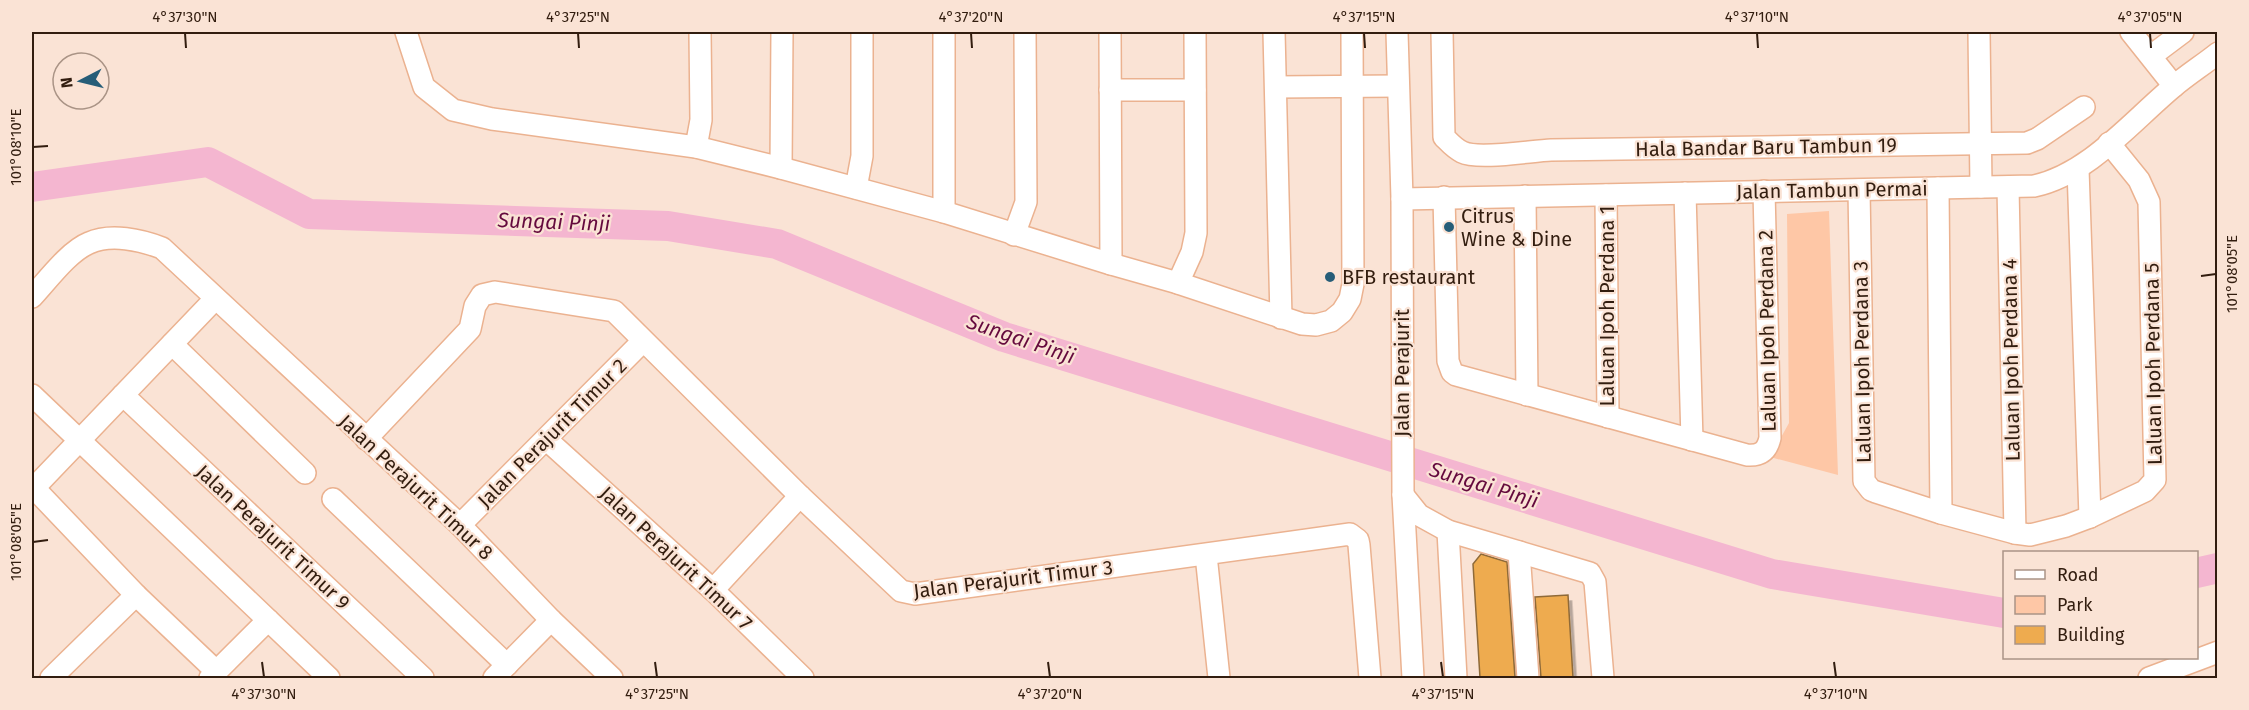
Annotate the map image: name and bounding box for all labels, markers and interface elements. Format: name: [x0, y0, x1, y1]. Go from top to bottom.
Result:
text: 4°37'30"N: [152, 8, 218, 26]
text: 4°37'25"N: [546, 8, 610, 26]
text: 4°37'20"N: [938, 8, 1004, 26]
text: 4°37'15"N: [1332, 8, 1396, 26]
text: 4°37'10"N: [1725, 8, 1789, 26]
text: 4°37'05"N: [2118, 8, 2182, 26]
north arrow: [51, 51, 111, 111]
text: N: [57, 76, 77, 89]
text: 101°08'10"E: [7, 108, 25, 186]
street label: Hala Bandar Baru Tambun 19: [1635, 133, 1897, 161]
street label: Jalan Tambun Permai: [1736, 176, 1928, 204]
place label: Citrus Wine & Dine: [1461, 204, 1572, 251]
street label: Laluan Ipoh Perdana 1: [1595, 206, 1619, 406]
water label: Sungai Pinji: [496, 207, 611, 237]
marker: Citrus Wine & Dine: [1442, 220, 1456, 234]
street label: Laluan Ipoh Perdana 2: [1753, 230, 1781, 432]
text: 101°08'05"E: [2223, 235, 2241, 313]
street label: Laluan Ipoh Perdana 4: [1997, 258, 2025, 462]
street label: Laluan Ipoh Perdana 3: [1848, 261, 1876, 463]
street label: Laluan Ipoh Perdana 5: [2139, 263, 2167, 465]
place label: BFB restaurant: [1342, 265, 1476, 289]
marker: BFB restaurant: [1323, 270, 1337, 284]
water label: Sungai Pinji: [962, 308, 1079, 370]
street label: Jalan Perajurit: [1390, 308, 1414, 437]
street label: Jalan Perajurit Timur 2: [472, 353, 632, 513]
street label: Jalan Perajurit Timur 8: [334, 409, 498, 565]
water label: Sungai Pinji: [1425, 456, 1542, 514]
street label: Jalan Perajurit Timur 9: [191, 460, 355, 614]
street label: Jalan Perajurit Timur 7: [595, 481, 757, 635]
text: 101°08'05"E: [7, 503, 25, 581]
legend: [2003, 551, 2198, 659]
street label: Jalan Perajurit Timur 3: [912, 555, 1114, 603]
text: Road: [2057, 564, 2099, 586]
text: Park: [2057, 594, 2093, 616]
text: Building: [2057, 624, 2125, 646]
text: 4°37'30"N: [231, 685, 297, 703]
text: 4°37'25"N: [625, 685, 689, 703]
text: 4°37'20"N: [1017, 685, 1083, 703]
text: 4°37'15"N: [1411, 685, 1475, 703]
text: 4°37'10"N: [1804, 685, 1868, 703]

